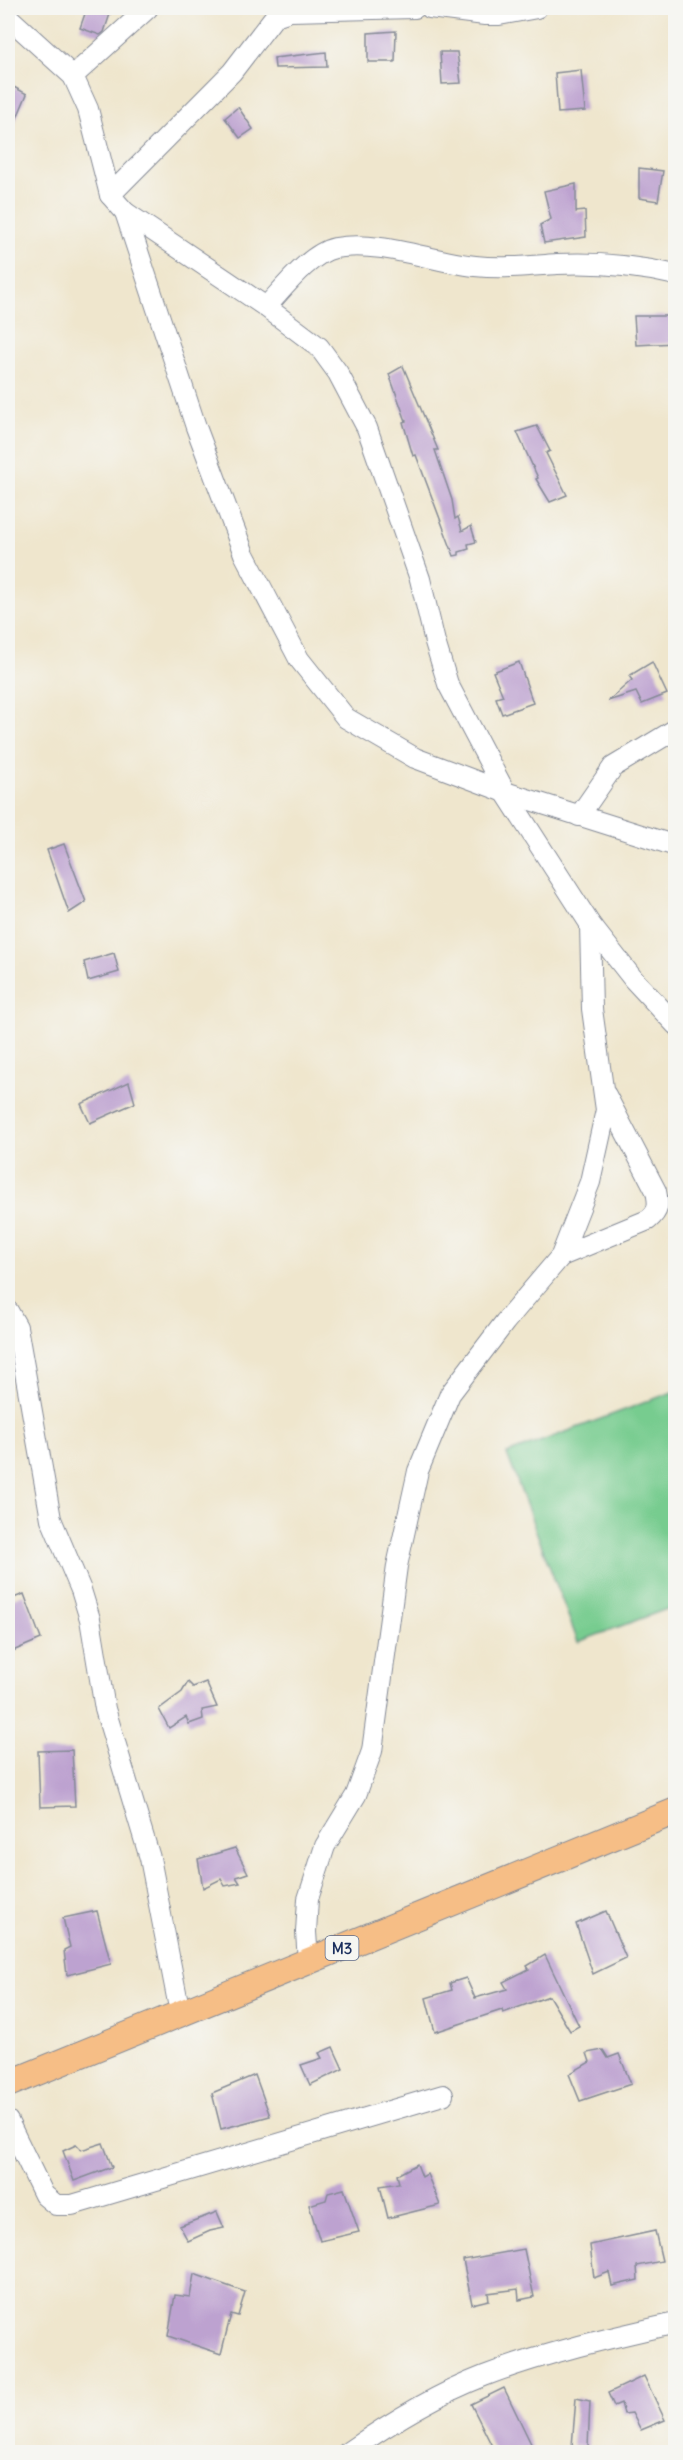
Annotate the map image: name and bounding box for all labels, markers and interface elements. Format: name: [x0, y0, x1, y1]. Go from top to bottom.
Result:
road number: M3: [326, 1936, 358, 1960]

